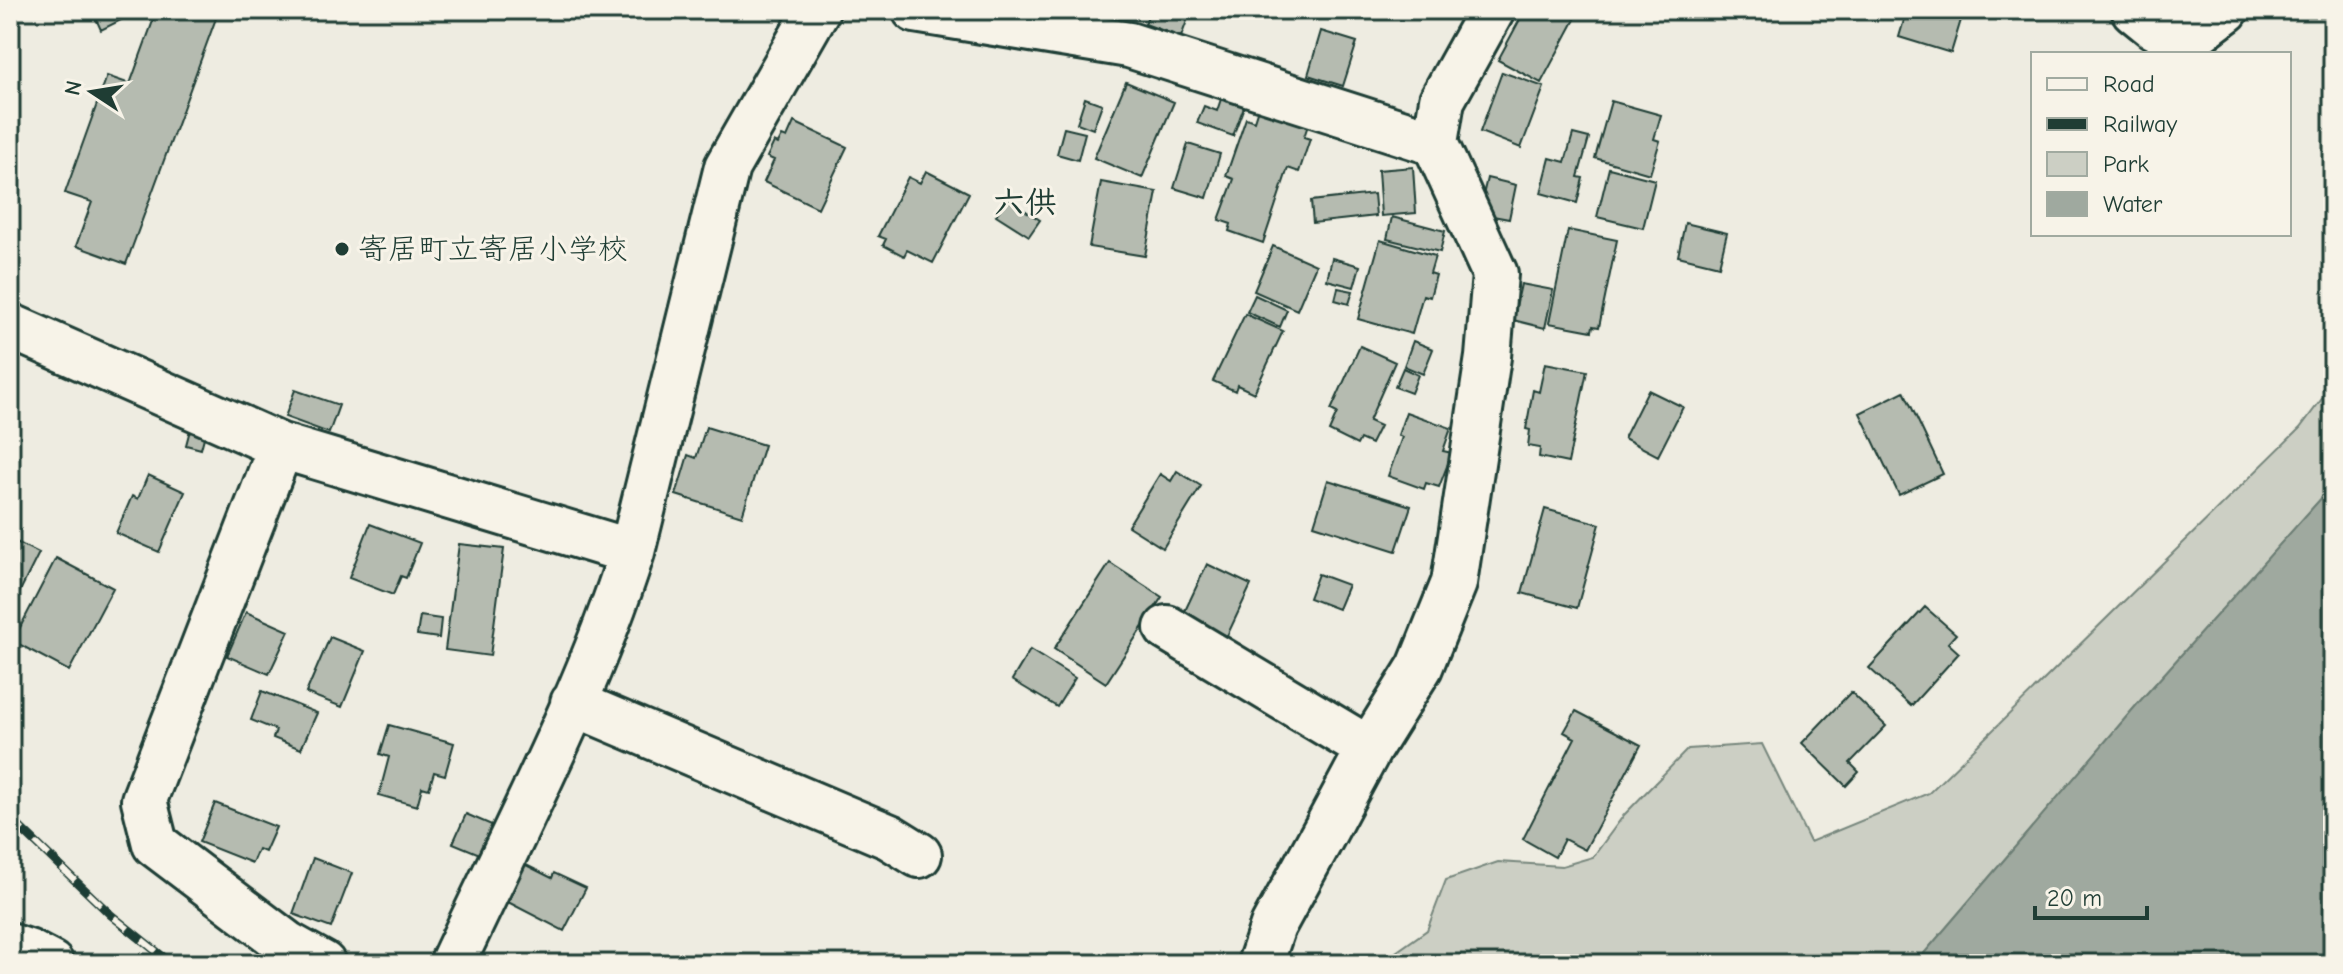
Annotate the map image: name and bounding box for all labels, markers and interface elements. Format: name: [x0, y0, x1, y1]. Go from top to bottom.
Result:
north arrow: [52, 52, 132, 132]
legend: [2031, 52, 2291, 236]
text: Road: [2103, 70, 2155, 98]
text: N: [59, 78, 88, 98]
text: Railway: [2103, 110, 2177, 138]
text: Park: [2103, 150, 2149, 178]
district label: 六供: [993, 184, 1057, 221]
text: Water: [2103, 190, 2163, 218]
place label: 寄居町立寄居小学校: [358, 232, 628, 267]
marker: 寄居町立寄居小学校: [333, 240, 351, 258]
scale bar: [2035, 870, 2147, 920]
text: 20 m: [2047, 884, 2102, 912]

